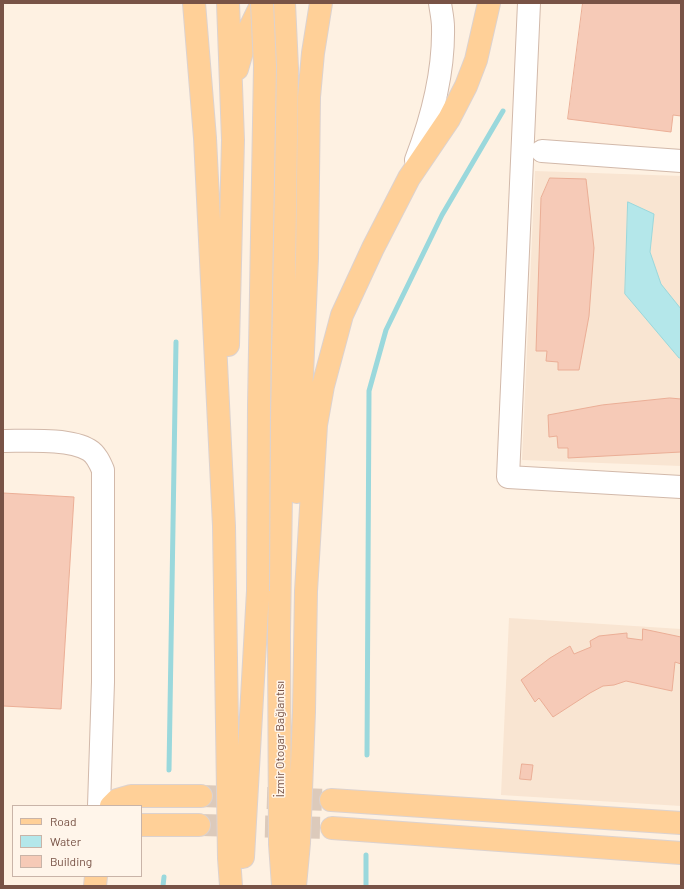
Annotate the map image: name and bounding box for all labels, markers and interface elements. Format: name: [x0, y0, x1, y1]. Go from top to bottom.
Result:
street label: İzmir Otogar Bağlantısı: [273, 681, 287, 797]
legend: [12, 805, 142, 877]
text: Road: [50, 814, 77, 828]
text: Water: [50, 834, 81, 848]
text: Building: [50, 854, 92, 868]

